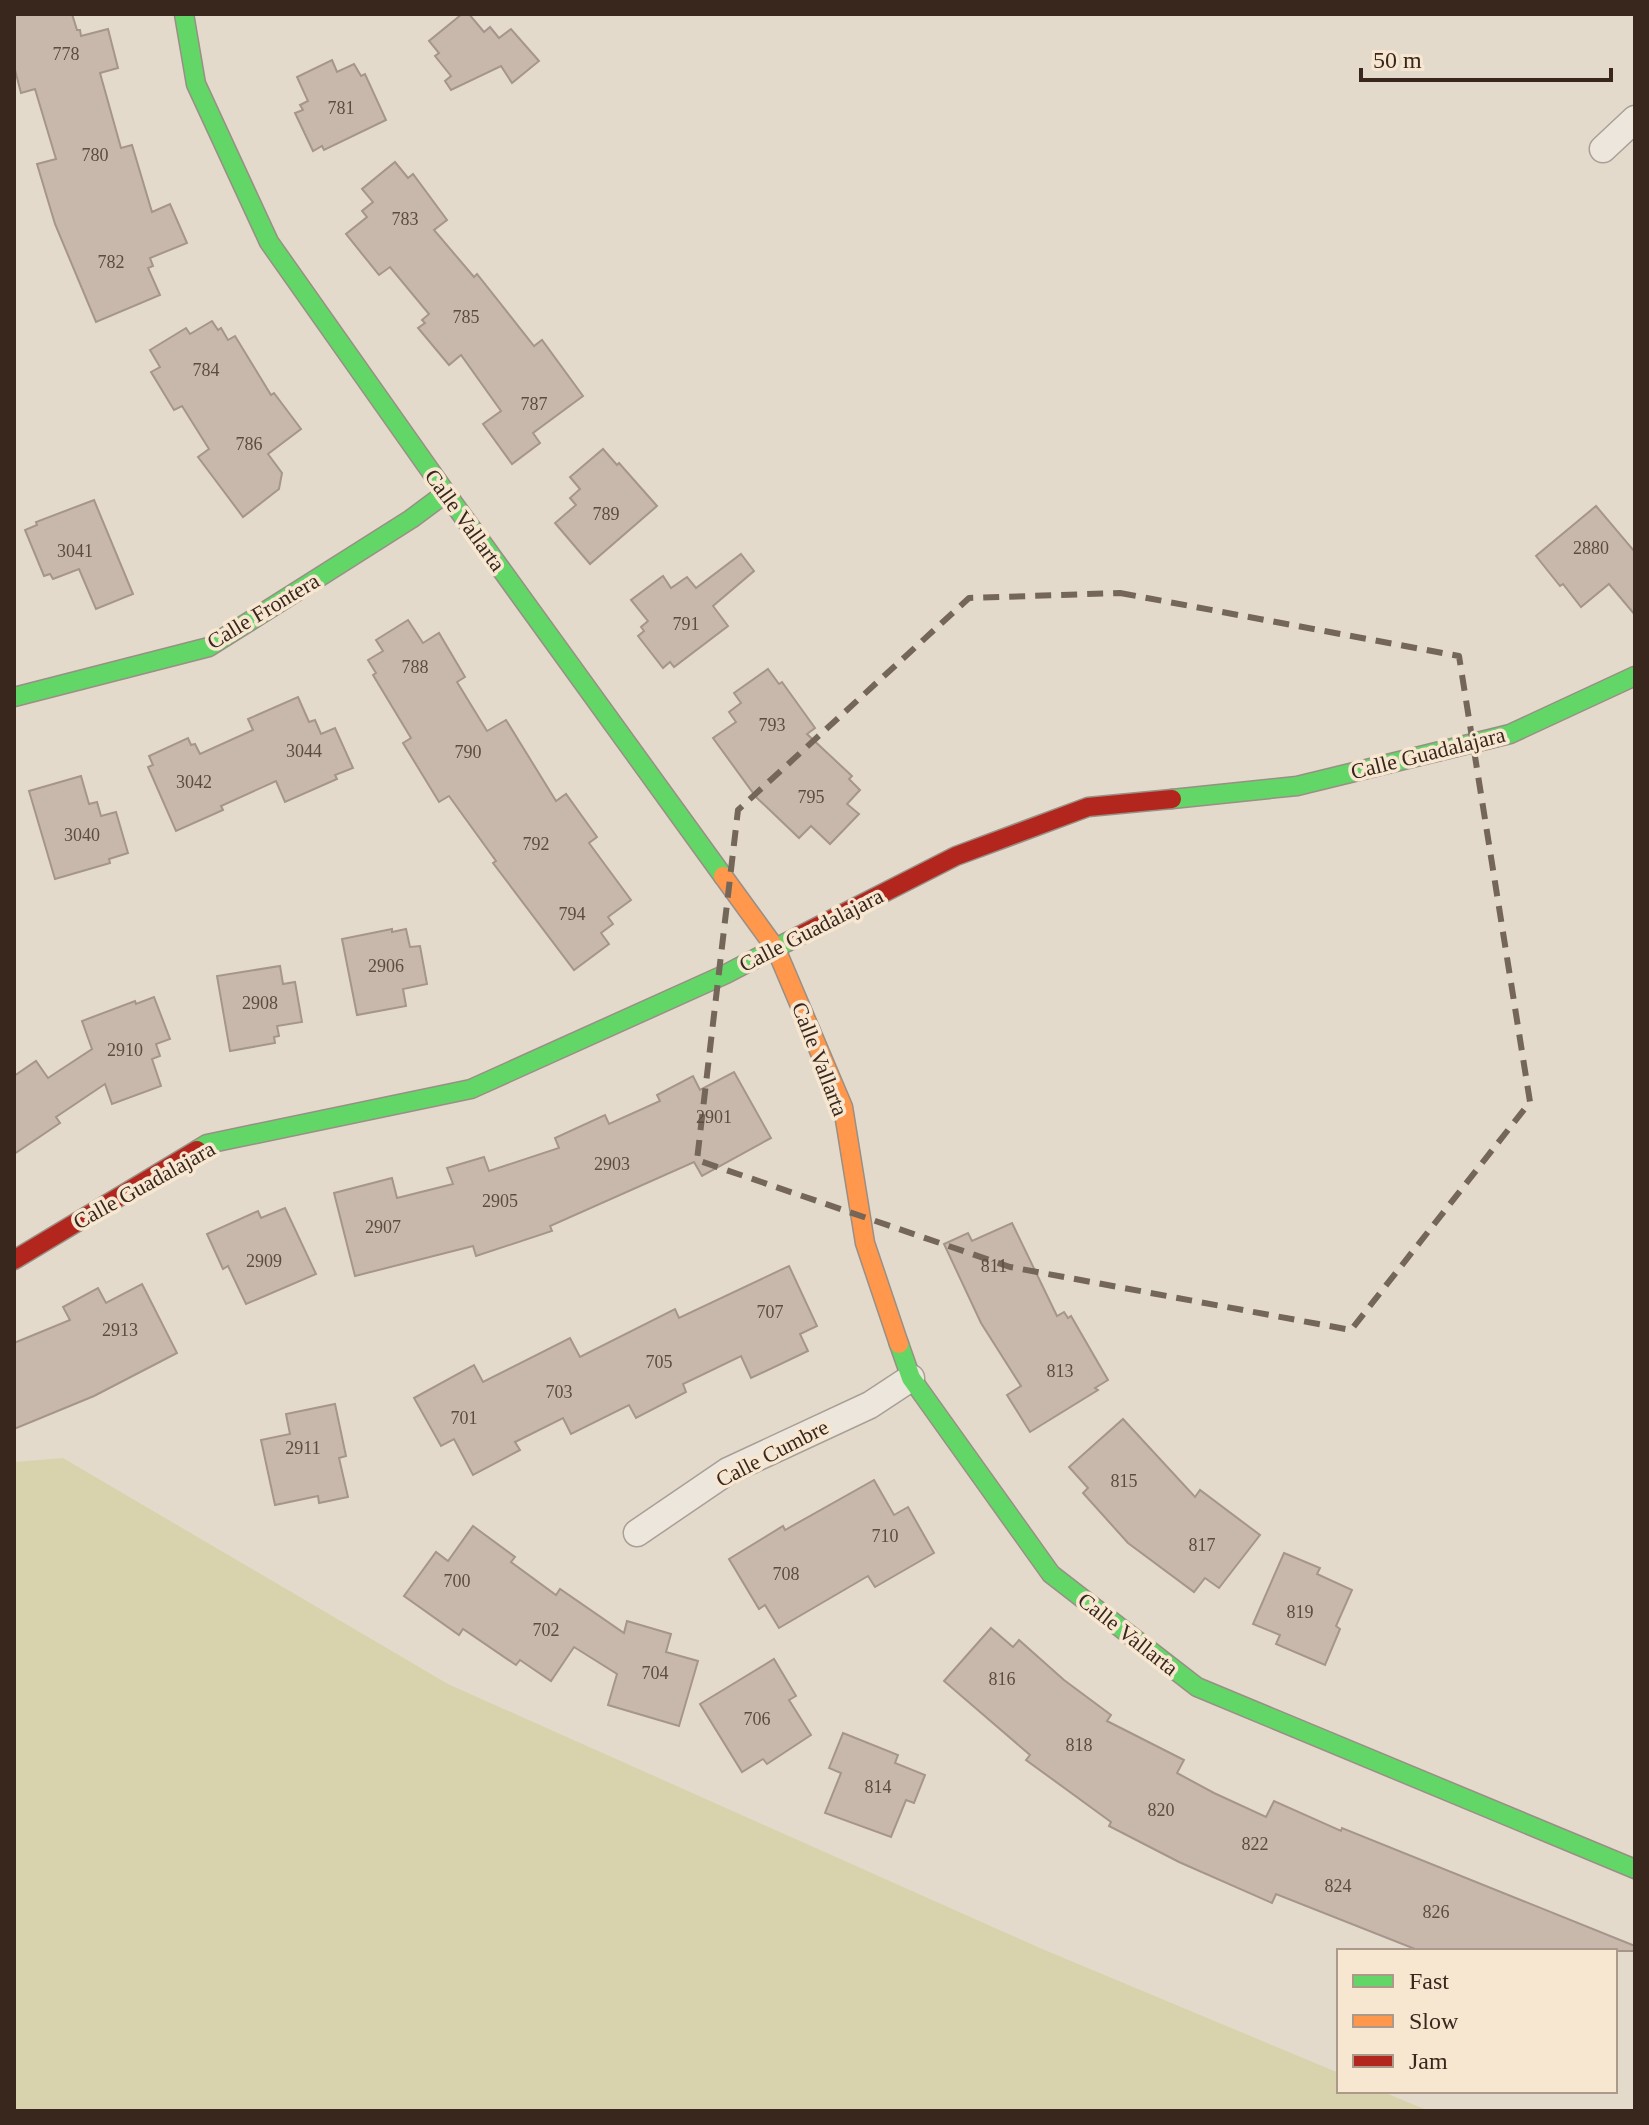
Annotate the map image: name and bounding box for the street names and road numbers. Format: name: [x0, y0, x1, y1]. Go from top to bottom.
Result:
street label: Calle Vallarta: [420, 464, 510, 576]
street label: Calle Frontera: [202, 568, 324, 654]
street label: Calle Guadalajara: [1348, 722, 1508, 784]
street label: Calle Guadalajara: [735, 883, 887, 977]
street label: Calle Vallarta: [787, 999, 853, 1120]
street label: Calle Guadalajara: [69, 1136, 219, 1234]
street label: Calle Cumbre: [712, 1414, 832, 1492]
street label: Calle Vallarta: [1073, 1587, 1183, 1681]

